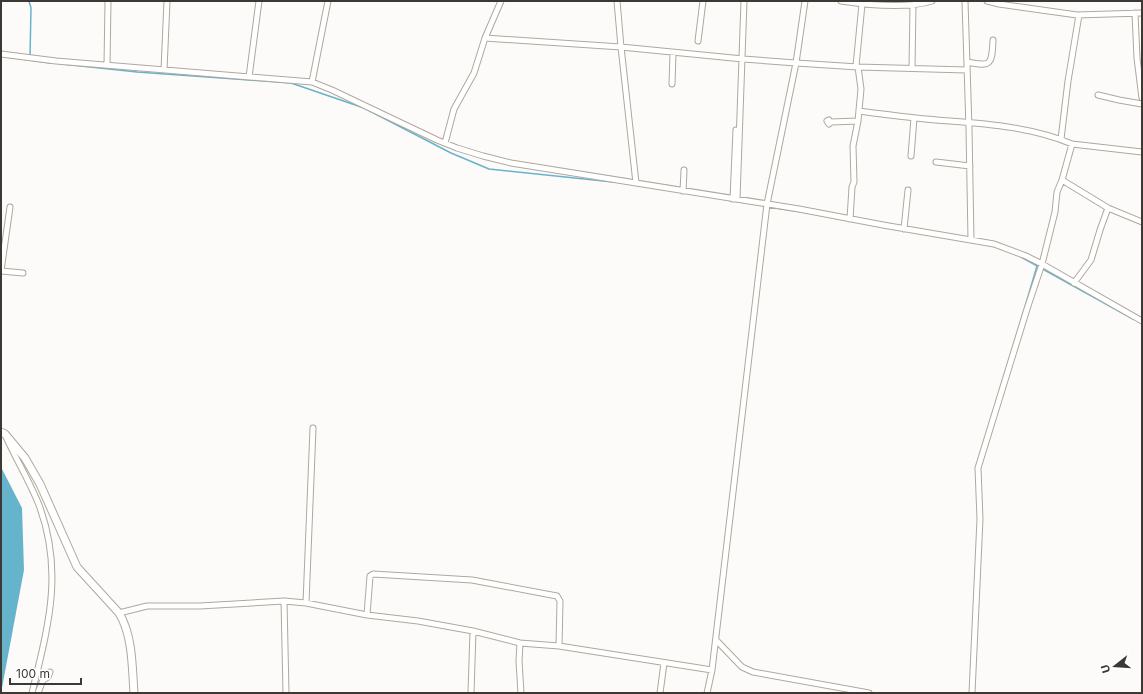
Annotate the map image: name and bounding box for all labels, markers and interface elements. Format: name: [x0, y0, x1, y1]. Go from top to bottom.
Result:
north arrow: [1095, 646, 1135, 686]
scale bar: [10, 660, 81, 686]
text: U: [1098, 663, 1113, 675]
text: 100 m: [16, 666, 50, 681]

